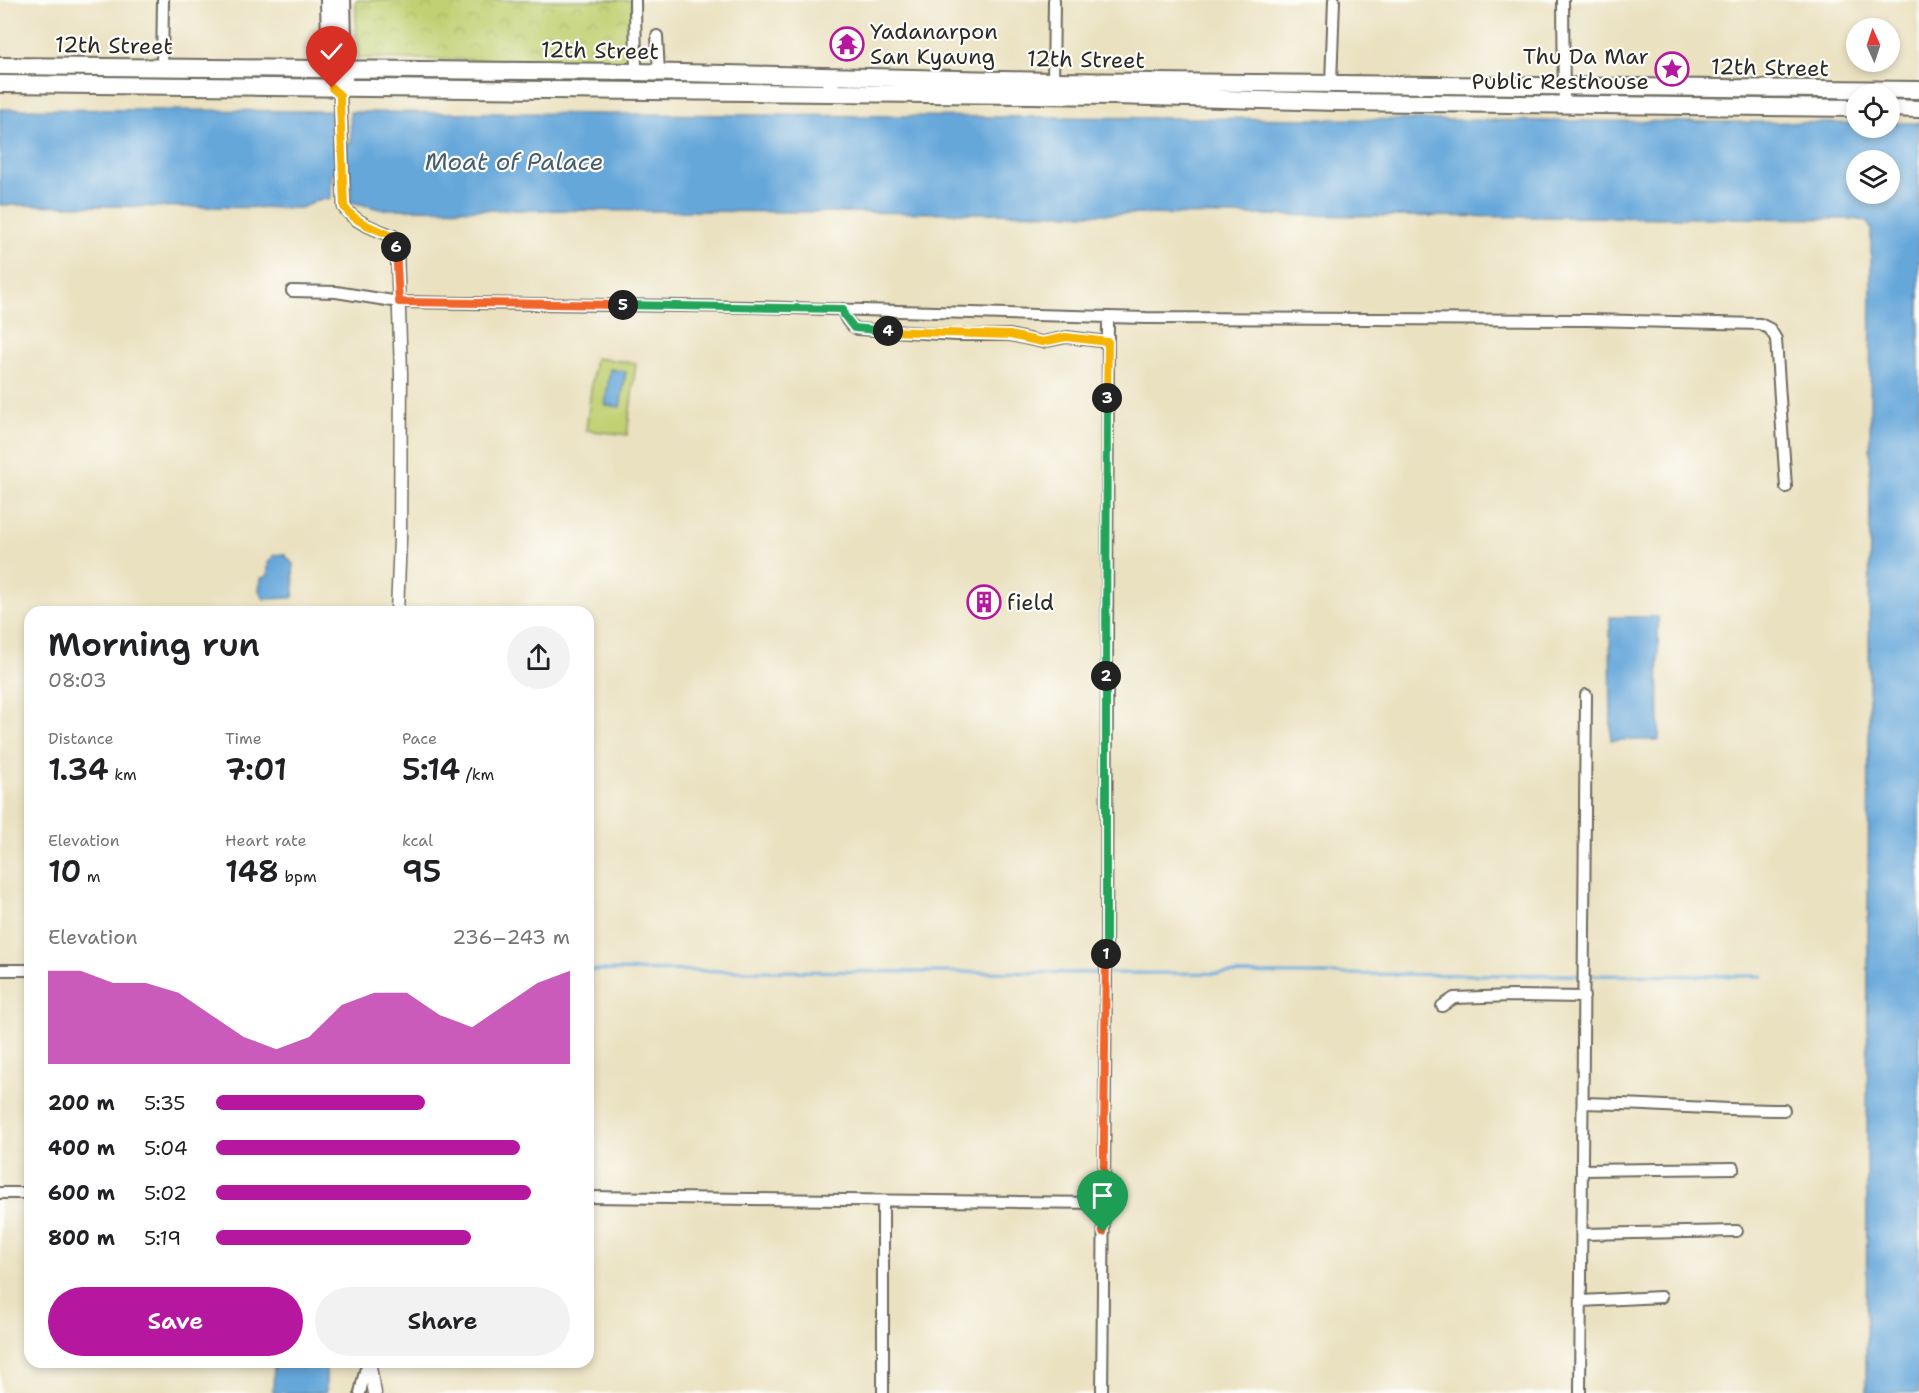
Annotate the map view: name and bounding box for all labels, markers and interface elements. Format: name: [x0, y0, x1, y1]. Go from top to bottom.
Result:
place label: Yadanarpon San Kyaung: [870, 17, 998, 71]
north arrow: [1846, 18, 1900, 72]
map controls: [1846, 18, 1900, 204]
pin: [306, 26, 357, 88]
temple icon: Yadanarpon San Kyaung: [829, 26, 865, 62]
street label: 12th Street: [55, 30, 173, 61]
icon: check: [315, 35, 348, 68]
street label: 12th Street: [541, 35, 659, 66]
place label: Thu Da Mar Public Resthouse: [1471, 42, 1649, 96]
street label: 12th Street: [1027, 44, 1145, 75]
place icon: Thu Da Mar Public Resthouse: [1654, 51, 1690, 87]
street label: 12th Street: [1711, 52, 1829, 83]
button: locate: [1846, 84, 1900, 138]
water label: Moat of Palace: [425, 146, 603, 178]
button: layers: [1846, 150, 1900, 204]
pin: 6: [381, 232, 411, 262]
text: 6: [390, 236, 402, 257]
pin: 5: [608, 290, 638, 320]
text: 5: [618, 294, 628, 315]
pin: 4: [873, 316, 903, 346]
text: 4: [882, 320, 894, 341]
pin: 3: [1092, 383, 1122, 413]
text: 3: [1101, 387, 1113, 408]
building icon: field: [966, 584, 1002, 620]
place label: field: [1007, 588, 1054, 617]
text: Morning run: [48, 622, 260, 667]
button: share: [507, 626, 570, 689]
pin: 2: [1091, 661, 1121, 691]
text: 2: [1100, 665, 1112, 686]
text: 08:03: [48, 667, 107, 693]
text: Distance: [48, 728, 114, 749]
text: Time: [225, 728, 262, 749]
text: Pace: [402, 728, 437, 749]
text: 1.34: [48, 749, 109, 790]
text: 7:01: [225, 749, 287, 790]
text: 5:14: [402, 749, 460, 790]
text: km: [109, 764, 137, 785]
text: /km: [460, 764, 494, 785]
text: Elevation: [48, 830, 120, 851]
text: Heart rate: [225, 830, 307, 851]
text: kcal: [402, 830, 433, 851]
text: 10: [48, 851, 81, 892]
text: 148: [225, 851, 279, 892]
text: 95: [402, 851, 442, 892]
text: m: [81, 866, 101, 887]
text: bpm: [279, 866, 317, 887]
text: Elevation: [48, 924, 138, 950]
text: 236–243 m: [452, 924, 570, 950]
pin: 1: [1091, 939, 1121, 969]
text: 1: [1102, 943, 1110, 964]
text: 200 m: [48, 1090, 115, 1116]
text: 5:35: [144, 1090, 186, 1116]
text: 400 m: [48, 1135, 115, 1161]
text: 5:04: [144, 1135, 188, 1161]
pin: [1077, 1170, 1128, 1232]
icon: arrive: [1086, 1179, 1119, 1212]
text: 600 m: [48, 1180, 115, 1206]
text: 5:02: [144, 1180, 187, 1206]
text: 800 m: [48, 1225, 115, 1251]
text: 5:19: [144, 1225, 181, 1251]
button: Save: [48, 1287, 303, 1356]
button: Share: [315, 1287, 570, 1356]

